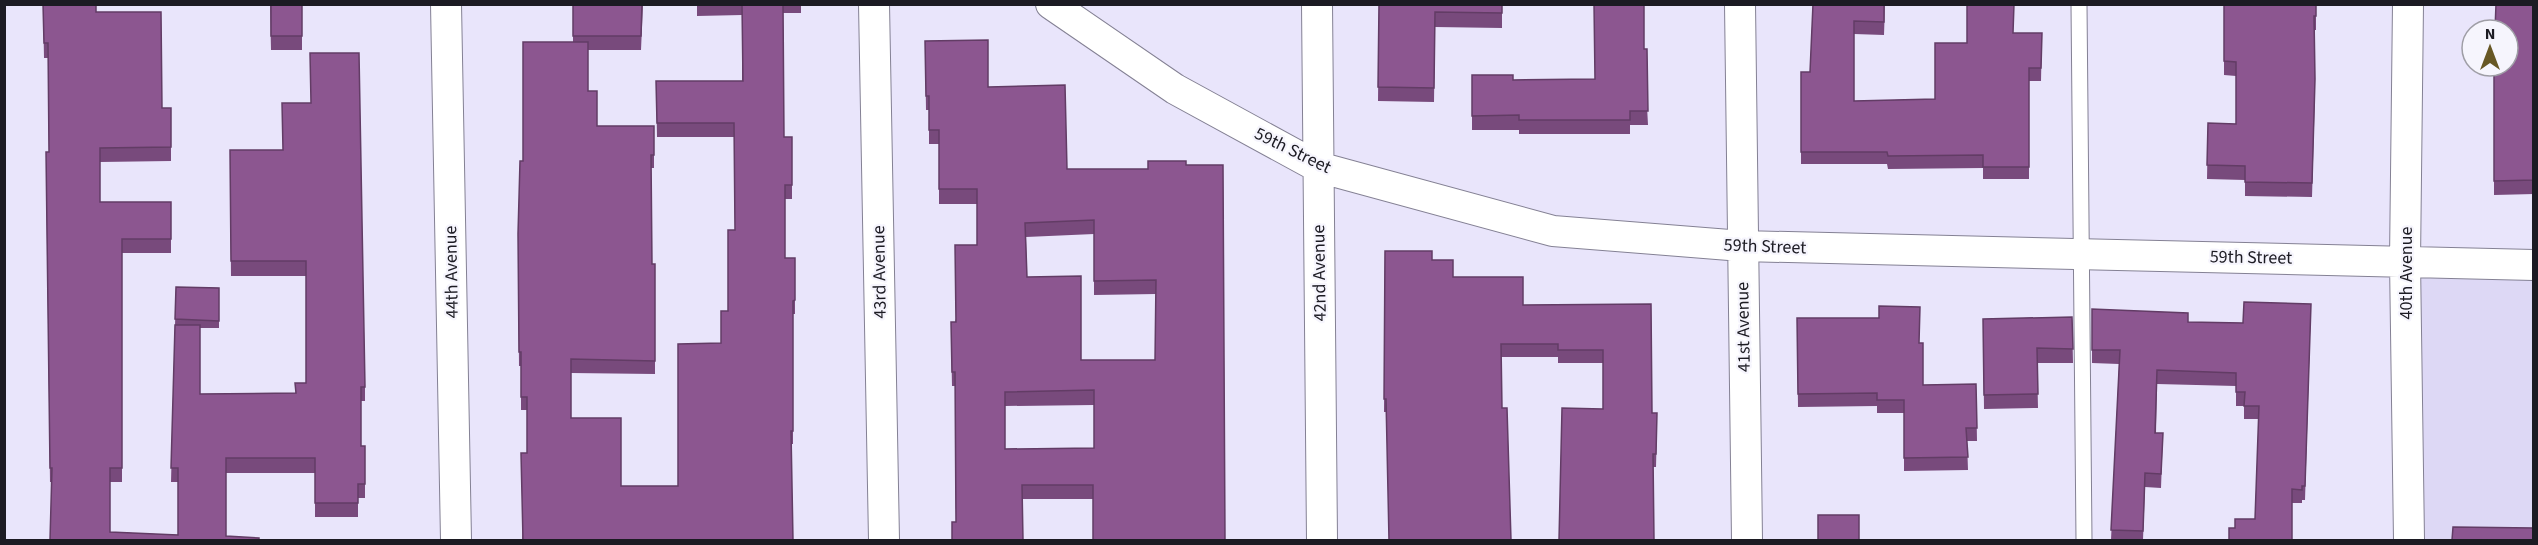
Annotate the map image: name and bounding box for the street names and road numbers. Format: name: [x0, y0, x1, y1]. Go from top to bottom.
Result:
street label: 59th Street: [1250, 121, 1335, 180]
street label: 42nd Avenue: [1306, 224, 1333, 322]
street label: 44th Avenue: [438, 225, 465, 319]
street label: 43rd Avenue: [866, 225, 893, 319]
street label: 40th Avenue: [2394, 227, 2419, 319]
street label: 59th Street: [1723, 233, 1807, 260]
street label: 59th Street: [2210, 244, 2292, 271]
street label: 41st Avenue: [1730, 282, 1757, 372]

